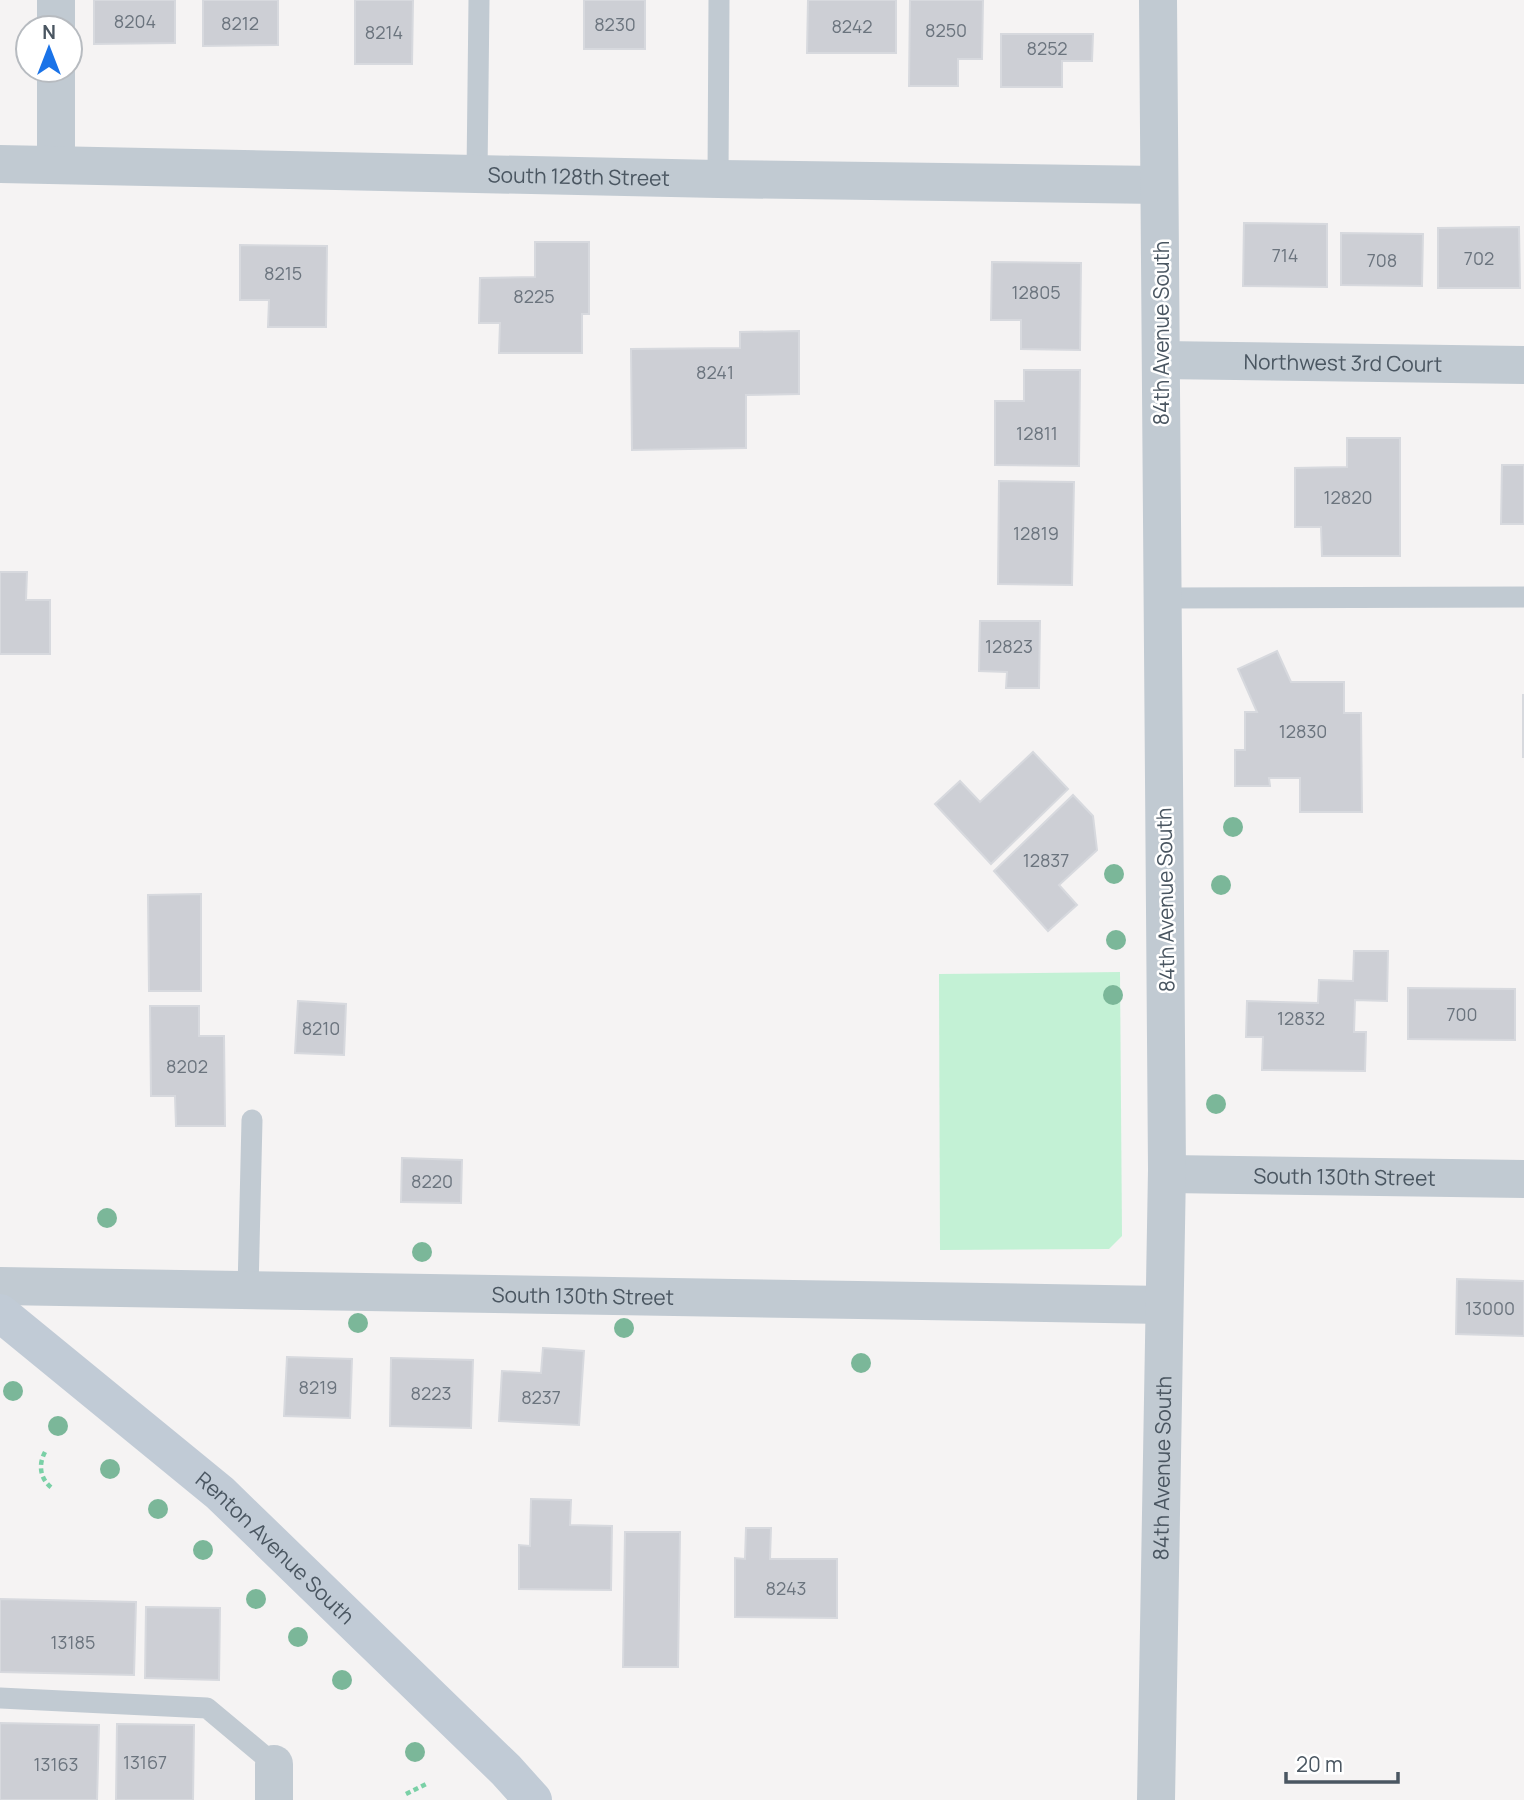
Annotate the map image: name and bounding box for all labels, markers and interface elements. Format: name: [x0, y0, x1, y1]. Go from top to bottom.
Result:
house number: 8204: [114, 9, 156, 33]
house number: 8212: [221, 11, 259, 35]
house number: 8230: [594, 12, 636, 36]
north arrow: [14, 14, 84, 84]
house number: 8242: [831, 14, 873, 38]
house number: 8250: [925, 18, 967, 42]
text: N: [42, 19, 56, 45]
house number: 8214: [365, 20, 403, 44]
house number: 8252: [1027, 36, 1067, 60]
street label: South 128th Street: [487, 160, 670, 192]
street label: 84th Avenue South: [1147, 241, 1175, 425]
house number: 714: [1272, 243, 1298, 267]
house number: 702: [1464, 246, 1494, 270]
house number: 708: [1367, 248, 1397, 272]
house number: 8215: [264, 261, 302, 285]
house number: 12805: [1011, 280, 1061, 304]
house number: 8225: [513, 284, 555, 308]
street label: Northwest 3rd Court: [1244, 347, 1442, 378]
house number: 8241: [696, 360, 734, 384]
house number: 12811: [1016, 421, 1058, 445]
house number: 12820: [1324, 485, 1372, 509]
house number: 12819: [1013, 521, 1059, 545]
house number: 12823: [985, 634, 1033, 658]
house number: 12830: [1279, 719, 1327, 743]
street label: 84th Avenue South: [1149, 808, 1181, 992]
house number: 12837: [1023, 848, 1069, 872]
house number: 700: [1447, 1002, 1478, 1026]
house number: 12832: [1277, 1006, 1325, 1030]
house number: 8210: [302, 1016, 340, 1040]
house number: 8202: [166, 1054, 208, 1078]
street label: South 130th Street: [1253, 1161, 1436, 1192]
house number: 8220: [411, 1169, 453, 1193]
street label: South 130th Street: [491, 1280, 674, 1311]
house number: 13000: [1465, 1296, 1515, 1320]
house number: 8219: [299, 1375, 337, 1399]
street label: 84th Avenue South: [1146, 1376, 1177, 1561]
house number: 8223: [411, 1381, 451, 1405]
house number: 8237: [521, 1385, 561, 1409]
street label: Renton Avenue South: [190, 1465, 361, 1630]
house number: 8243: [766, 1576, 806, 1600]
house number: 13185: [51, 1630, 95, 1654]
scale bar: [1286, 1741, 1398, 1785]
house number: 13167: [123, 1750, 167, 1774]
text: 20 m: [1296, 1750, 1343, 1778]
house number: 13163: [33, 1752, 79, 1776]

